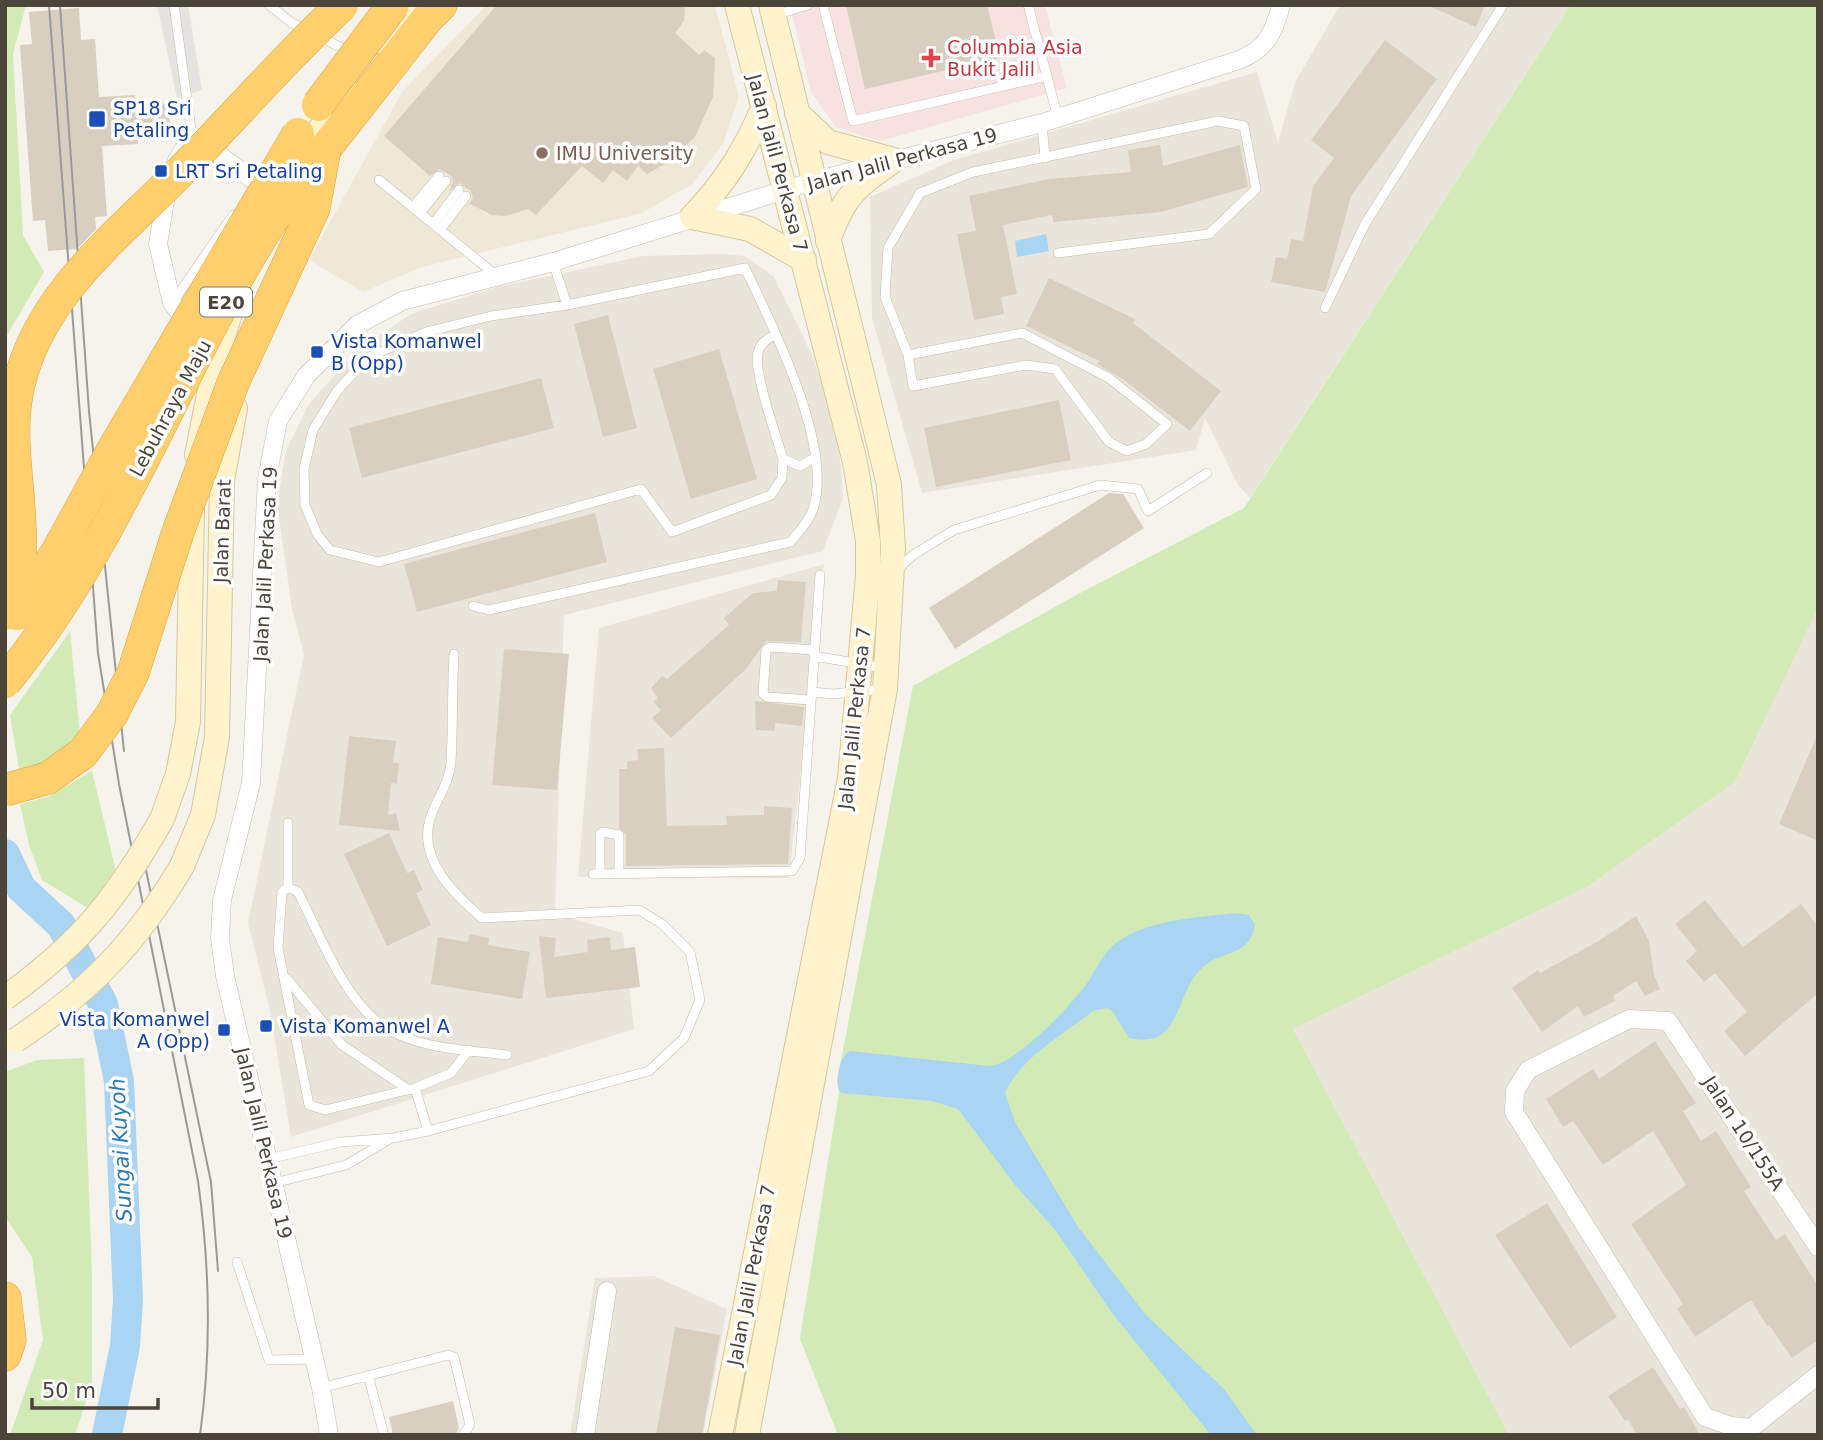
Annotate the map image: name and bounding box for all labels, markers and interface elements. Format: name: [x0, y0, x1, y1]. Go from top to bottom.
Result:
place label: Columbia Asia Bukit Jalil: [947, 36, 1083, 80]
marker: Columbia Asia Bukit Jalil: [921, 48, 941, 68]
street label: Jalan Jalil Perkasa 7: [743, 70, 812, 255]
place label: SP18 Sri Petaling: [113, 97, 192, 141]
marker: SP18 Sri Petaling: [87, 109, 107, 129]
street label: Jalan Jalil Perkasa 19: [804, 123, 999, 195]
place label: IMU University: [556, 142, 694, 164]
marker: IMU University: [534, 145, 550, 161]
place label: LRT Sri Petaling: [175, 160, 322, 182]
marker: LRT Sri Petaling: [153, 163, 169, 179]
road number: E20: [200, 288, 252, 316]
place label: Vista Komanwel B (Opp): [331, 330, 482, 374]
street label: Lebuhraya Maju: [125, 336, 215, 480]
marker: Vista Komanwel B (Opp): [309, 344, 325, 360]
street label: Jalan Jalil Perkasa 19: [249, 466, 281, 663]
street label: Jalan Barat: [209, 479, 235, 584]
street label: Jalan Jalil Perkasa 7: [833, 626, 875, 811]
place label: Vista Komanwel A (Opp): [59, 1008, 210, 1052]
place label: Vista Komanwel A: [280, 1015, 450, 1037]
marker: Vista Komanwel A: [258, 1018, 274, 1034]
marker: Vista Komanwel A (Opp): [216, 1022, 232, 1038]
street label: Jalan Jalil Perkasa 19: [231, 1044, 297, 1241]
street label: Jalan 10/155A: [1698, 1071, 1789, 1194]
water label: Sungai Kuyoh: [105, 1078, 137, 1222]
street label: Jalan Jalil Perkasa 7: [722, 1183, 779, 1368]
scale bar: [32, 1366, 158, 1410]
text: 50 m: [42, 1379, 96, 1403]

